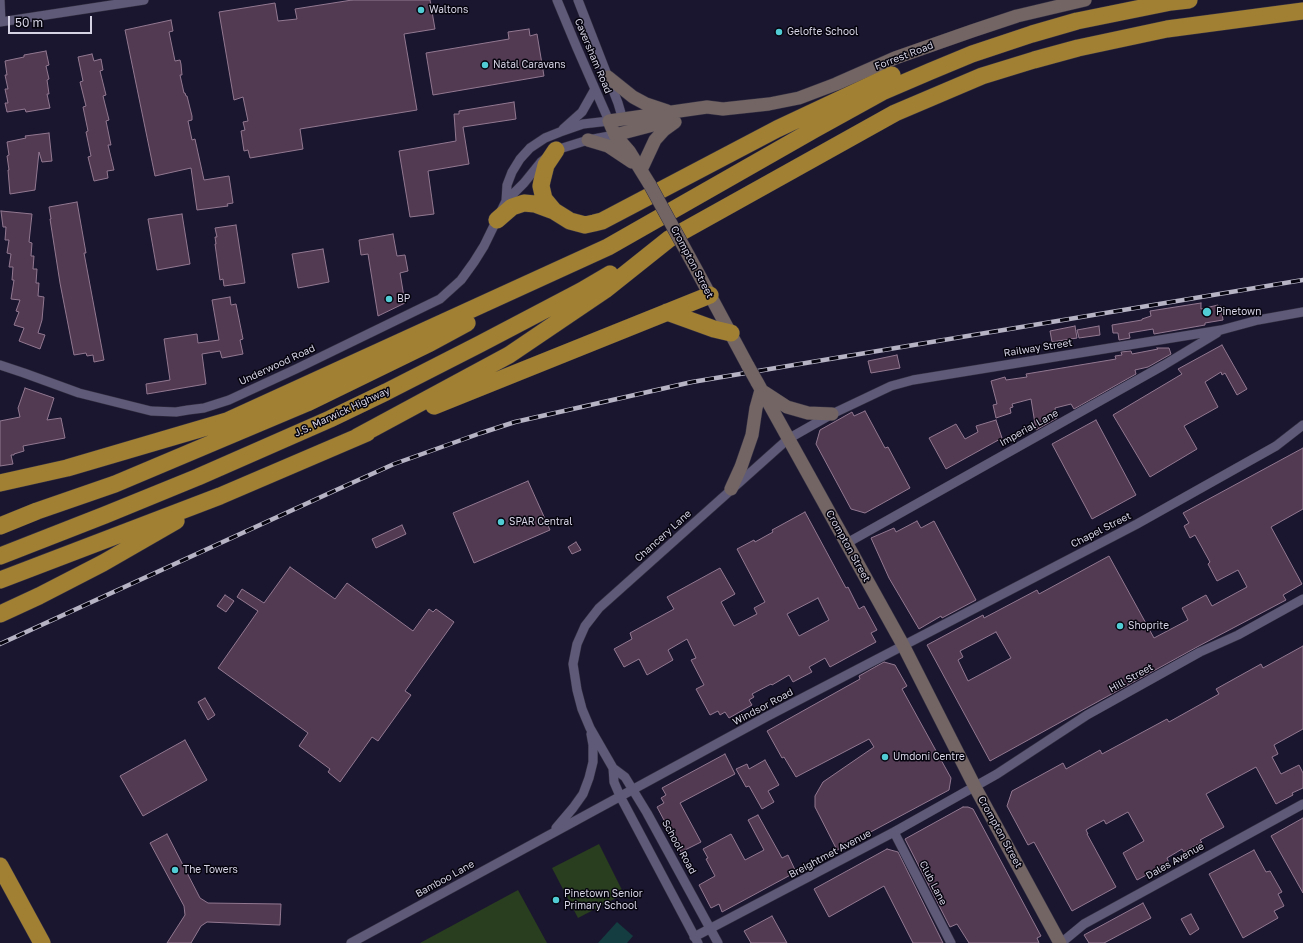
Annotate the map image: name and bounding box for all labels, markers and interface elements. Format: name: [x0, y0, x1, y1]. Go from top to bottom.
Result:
place label: Waltons: [429, 4, 468, 16]
marker: Waltons: [416, 5, 426, 15]
scale bar: [10, 8, 94, 34]
text: 50 m: [15, 15, 43, 30]
street label: Caversham Road: [572, 17, 614, 95]
place label: Gelofte School: [787, 26, 858, 38]
marker: Gelofte School: [774, 27, 784, 37]
street label: Forrest Road: [873, 39, 935, 73]
place label: Natal Caravans: [493, 59, 566, 71]
marker: Natal Caravans: [480, 60, 490, 70]
street label: Crompton Street: [668, 224, 716, 300]
place label: BP: [397, 293, 410, 305]
marker: BP: [384, 294, 394, 304]
marker: Pinetown: [1201, 306, 1213, 318]
place label: Pinetown: [1216, 306, 1261, 318]
street label: Railway Street: [1003, 337, 1073, 359]
street label: Underwood Road: [237, 342, 317, 388]
street label: J.S. Marwick Highway: [292, 385, 392, 439]
street label: Imperial Lane: [998, 407, 1060, 449]
street label: Chancery Lane: [632, 508, 694, 564]
street label: Crompton Street: [823, 508, 873, 584]
street label: Chapel Street: [1069, 510, 1133, 550]
place label: SPAR Central: [509, 516, 572, 528]
marker: SPAR Central: [496, 517, 506, 527]
place label: Shoprite: [1128, 620, 1169, 632]
marker: Shoprite: [1115, 621, 1125, 631]
street label: Hill Street: [1107, 661, 1155, 695]
street label: Windsor Road: [731, 686, 795, 728]
place label: Umdoni Centre: [893, 751, 965, 763]
marker: Umdoni Centre: [880, 752, 890, 762]
street label: Crompton Street: [975, 794, 1025, 870]
street label: School Road: [659, 818, 699, 876]
street label: Breightmet Avenue: [787, 827, 873, 881]
street label: Dales Avenue: [1144, 840, 1206, 882]
street label: Bamboo Lane: [414, 858, 476, 900]
street label: Club Lane: [917, 859, 949, 907]
place label: The Towers: [183, 864, 238, 876]
marker: The Towers: [170, 865, 180, 875]
place label: Pinetown Senior Primary School: [564, 888, 643, 912]
marker: Pinetown Senior Primary School: [551, 895, 561, 905]

